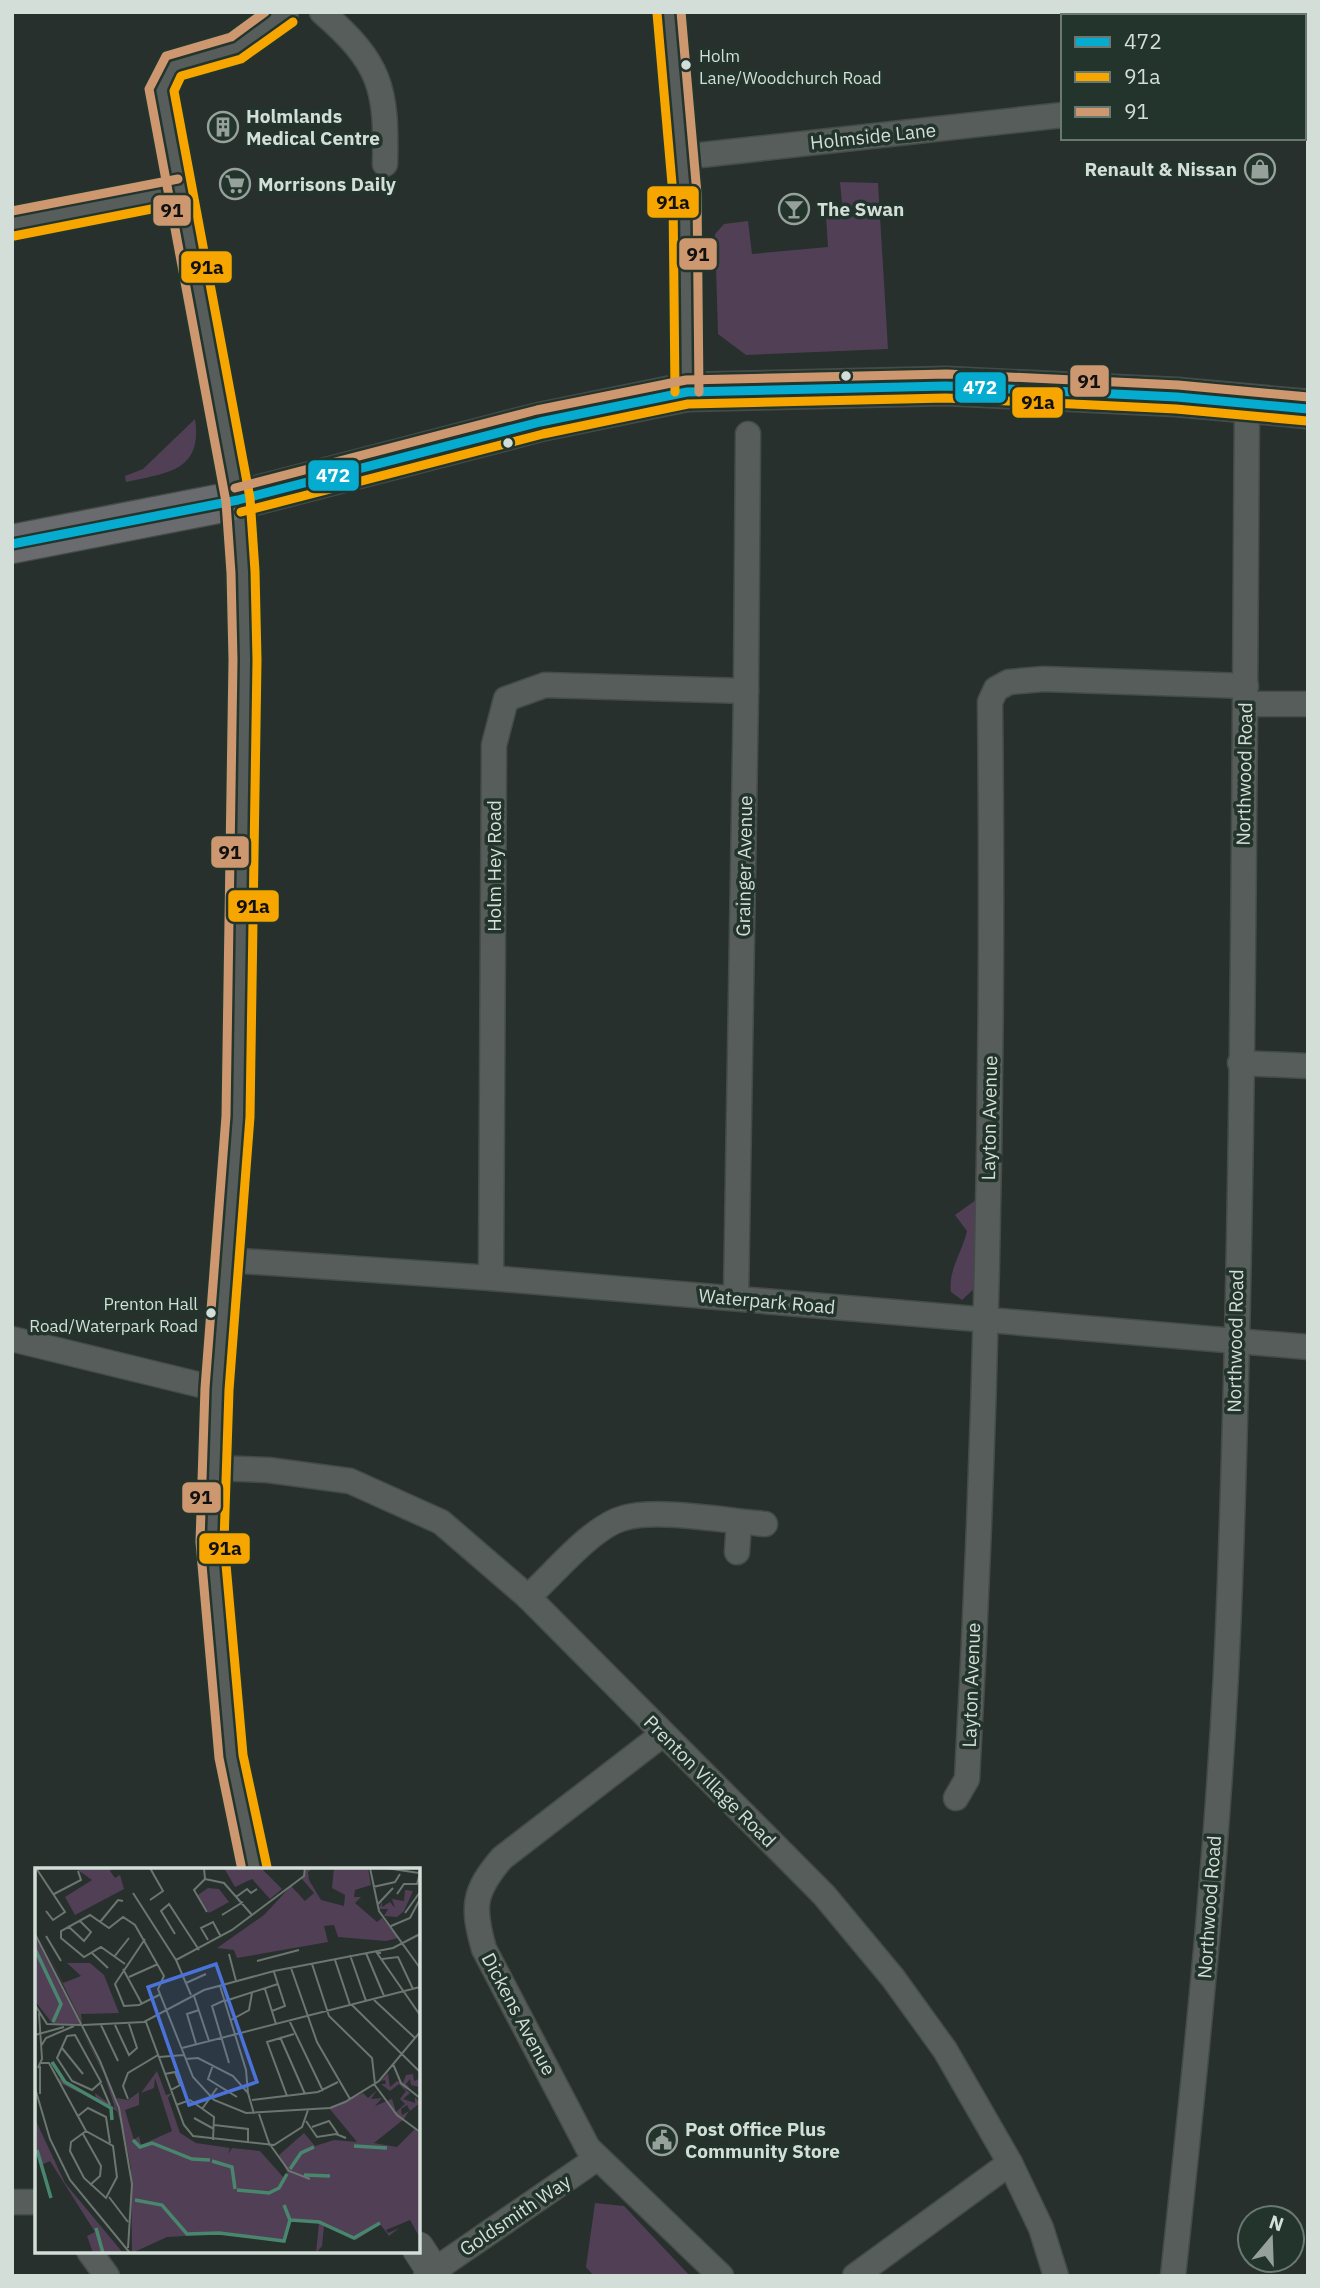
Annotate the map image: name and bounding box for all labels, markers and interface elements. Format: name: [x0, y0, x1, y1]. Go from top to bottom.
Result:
legend: [1061, 14, 1306, 140]
text: 472: [1124, 27, 1162, 55]
place label: Holm Lane/Woodchurch Road: [699, 45, 882, 89]
marker: Holm Lane/Woodchurch Road: [679, 58, 693, 72]
text: 91a: [1124, 62, 1160, 90]
text: 91: [1124, 97, 1149, 125]
place label: Holmlands Medical Centre: [246, 104, 380, 150]
building icon: Holmlands Medical Centre: [206, 110, 240, 144]
street label: Holmside Lane: [809, 117, 937, 155]
shop icon: Renault & Nissan: [1243, 152, 1277, 186]
place label: Renault & Nissan: [1084, 157, 1237, 181]
supermarket icon: Morrisons Daily: [218, 167, 252, 201]
place label: Morrisons Daily: [258, 172, 397, 196]
line badge: 91a: [646, 185, 700, 219]
text: 91a: [656, 190, 690, 214]
bar icon: The Swan: [777, 192, 811, 226]
line badge: 91: [152, 194, 192, 227]
place label: The Swan: [817, 197, 904, 221]
text: 91: [161, 198, 184, 222]
line badge: 91: [678, 237, 718, 271]
text: 91: [687, 242, 710, 266]
line badge: 91a: [180, 250, 233, 284]
text: 91a: [190, 255, 224, 279]
line badge: 91: [1069, 364, 1110, 398]
unlabelled marker: [839, 369, 853, 383]
text: 91: [1078, 369, 1101, 393]
line badge: 472: [954, 371, 1007, 404]
text: 472: [963, 375, 997, 399]
line badge: 91a: [1011, 386, 1064, 419]
text: 91a: [1021, 390, 1055, 414]
unlabelled marker: [501, 436, 515, 450]
line badge: 472: [307, 459, 360, 492]
text: 472: [316, 463, 350, 487]
street label: Northwood Road: [1231, 702, 1257, 846]
street label: Grainger Avenue: [731, 795, 757, 937]
street label: Holm Hey Road: [482, 800, 506, 932]
line badge: 91: [210, 835, 250, 869]
text: 91: [219, 840, 242, 864]
line badge: 91a: [227, 889, 280, 923]
text: 91a: [236, 894, 270, 918]
street label: Layton Avenue: [976, 1055, 1002, 1181]
street label: Northwood Road: [1222, 1269, 1248, 1413]
street label: Waterpark Road: [698, 1283, 836, 1319]
place label: Prenton Hall Road/Waterpark Road: [29, 1293, 198, 1337]
marker: Prenton Hall Road/Waterpark Road: [204, 1306, 218, 1320]
line badge: 91: [181, 1481, 222, 1514]
text: 91: [190, 1485, 213, 1509]
line badge: 91a: [198, 1532, 251, 1565]
text: 91a: [208, 1536, 242, 1560]
street label: Layton Avenue: [957, 1622, 985, 1748]
street label: Prenton Village Road: [639, 1710, 781, 1852]
street label: Northwood Road: [1192, 1835, 1226, 1979]
inset map: [35, 1868, 420, 2253]
street label: Dickens Avenue: [477, 1949, 561, 2079]
place label: Post Office Plus Community Store: [685, 2117, 840, 2163]
public building icon: Post Office Plus Community Store: [645, 2123, 679, 2157]
street label: Goldsmith Way: [455, 2169, 576, 2261]
north arrow: [1236, 2204, 1306, 2274]
text: N: [1266, 2209, 1287, 2237]

